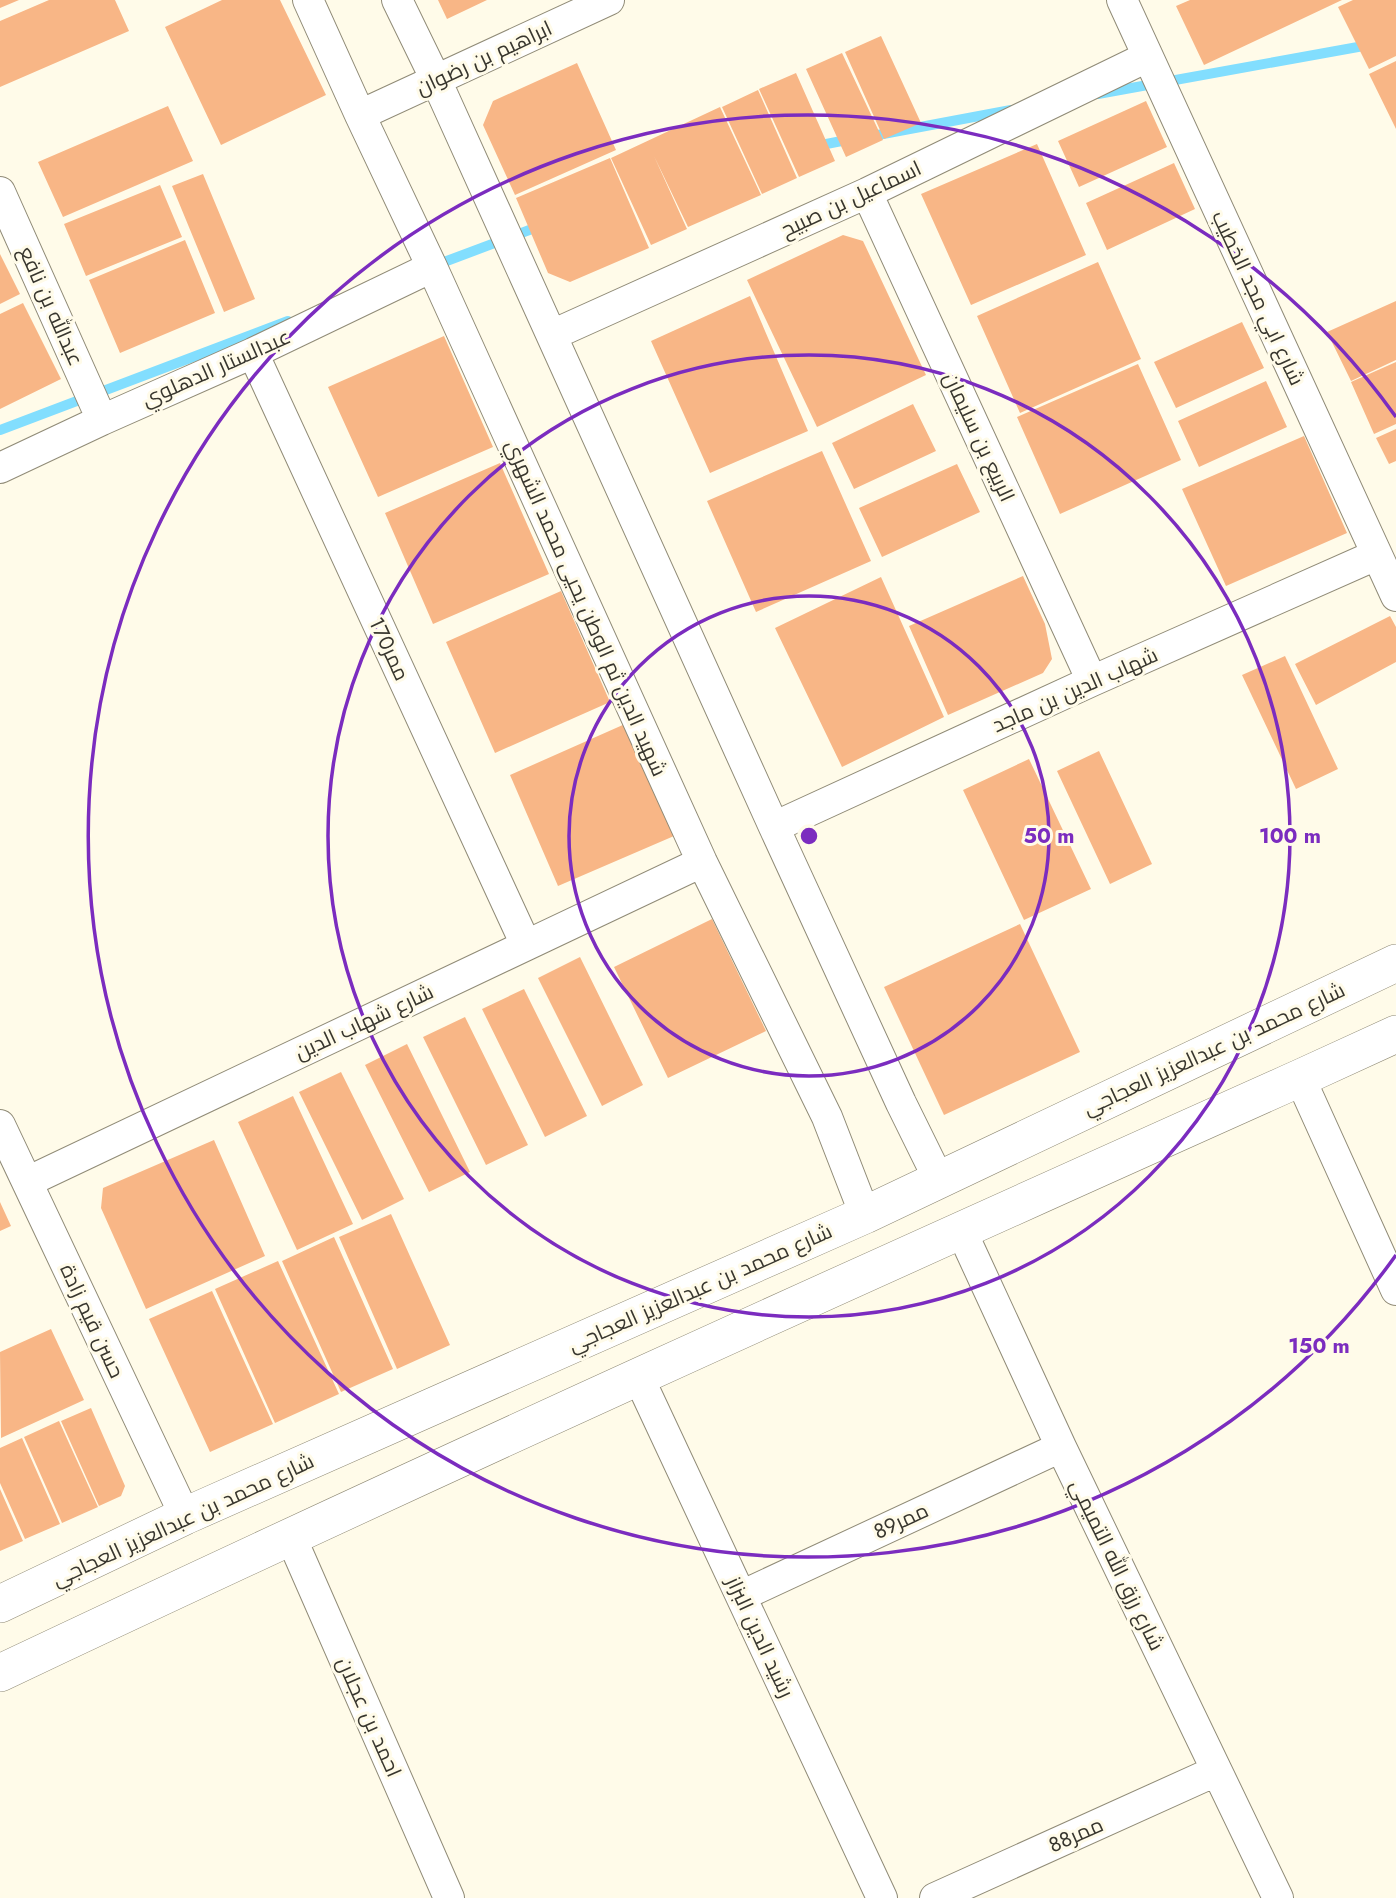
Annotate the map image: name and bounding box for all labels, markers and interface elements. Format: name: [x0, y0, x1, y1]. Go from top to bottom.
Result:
street label: ابراهيم بن رضوان: [411, 13, 557, 103]
street label: اسماعيل بن صبيح: [776, 153, 926, 245]
street label: شارع ابي مجد الخطيب: [1203, 206, 1312, 391]
street label: عبدالله بن نافع: [11, 241, 91, 371]
street label: عبدالستار الدهلوي: [137, 322, 296, 415]
street label: الربيع بن سليمان: [936, 367, 1022, 507]
street label: شهيد الدين ثم الوطن يحيى محمد الشهري: [497, 435, 674, 782]
street label: ممر170: [361, 612, 417, 686]
street label: شهاب الدين بن ماجد: [987, 640, 1163, 740]
text: 50 m: [1024, 821, 1074, 851]
text: 100 m: [1259, 821, 1321, 851]
centre of rings: [797, 824, 821, 848]
street label: شارع محمد بن عبدالعزيز العجاجي: [1078, 975, 1350, 1124]
street label: شارع شهاب الدين: [290, 977, 438, 1067]
street label: شارع محمد بن عبدالعزيز العجاجي: [563, 1216, 837, 1361]
street label: حسن قيم زادة: [52, 1259, 132, 1383]
text: 150 m: [1288, 1331, 1350, 1361]
street label: شارع محمد بن عبدالعزيز العجاجي: [47, 1446, 319, 1595]
street label: شارع رزق الله التميمي: [1062, 1474, 1172, 1656]
street label: ممر89: [869, 1495, 933, 1547]
street label: رشيد الدين البزاز: [718, 1570, 801, 1703]
street label: احمد بن عجلان: [329, 1652, 409, 1782]
street label: ممر88: [1044, 1810, 1108, 1860]

